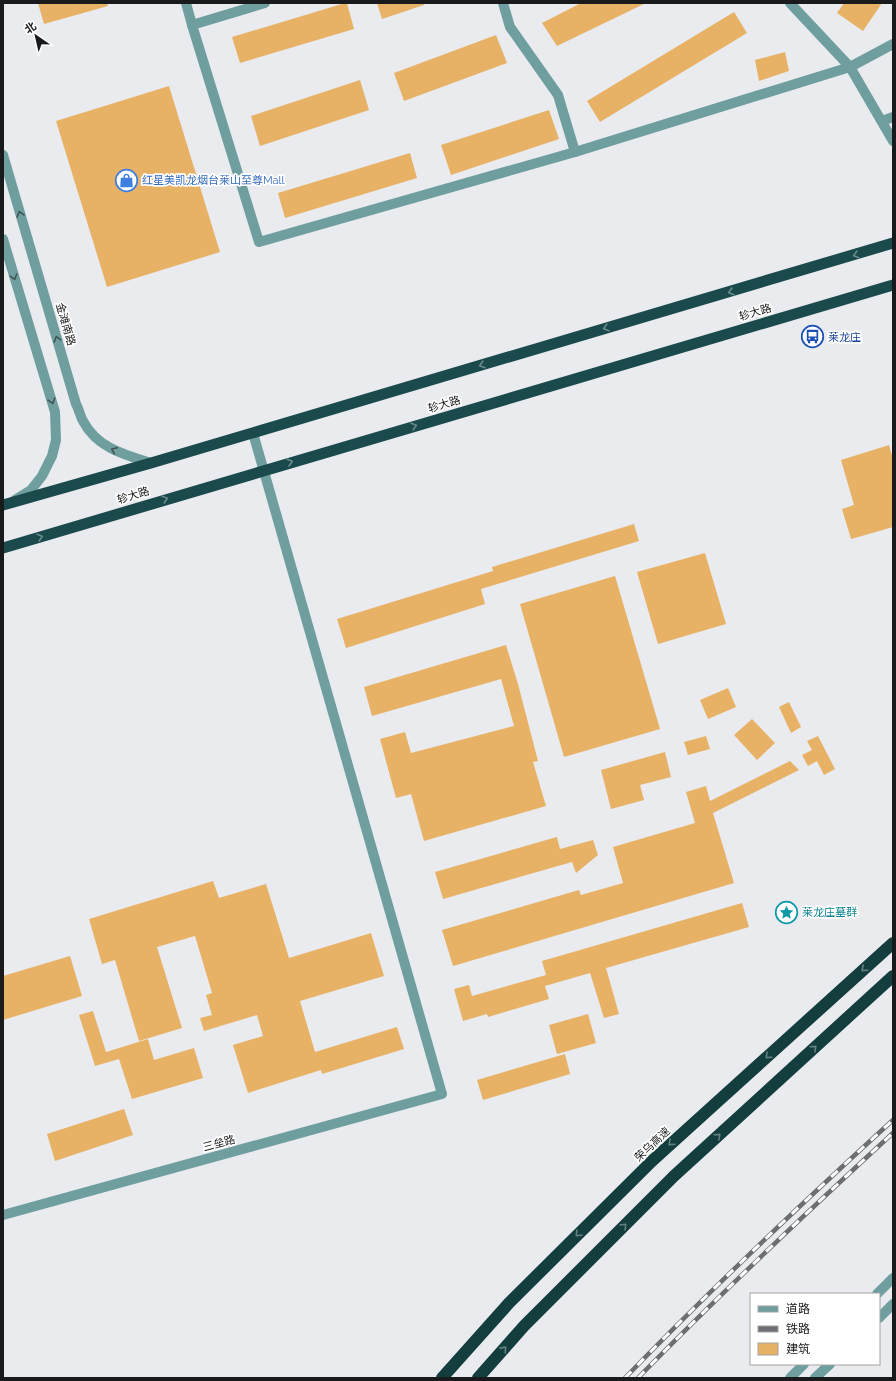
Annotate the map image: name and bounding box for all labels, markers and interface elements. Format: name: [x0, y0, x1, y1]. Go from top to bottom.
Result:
north arrow: [16, 16, 56, 56]
text: 北: [22, 20, 39, 37]
shop icon: 红星美凯龙烟台莱山至尊Mall: [114, 167, 140, 193]
place label: 红星美凯龙烟台莱山至尊Mall: [142, 174, 285, 187]
one-way arrow: [16, 211, 25, 218]
one-way arrow: [852, 250, 859, 259]
one-way arrow: [9, 273, 18, 280]
one-way arrow: [728, 287, 734, 295]
street label: 金滩南路: [53, 301, 78, 347]
street label: 轸大路: [737, 302, 773, 323]
one-way arrow: [603, 323, 610, 332]
bus stop icon: 莱龙庄: [800, 324, 826, 350]
place label: 莱龙庄: [828, 331, 861, 344]
one-way arrow: [53, 335, 62, 342]
one-way arrow: [478, 360, 485, 369]
street label: 轸大路: [426, 394, 462, 415]
one-way arrow: [47, 397, 56, 404]
one-way arrow: [411, 422, 418, 431]
one-way arrow: [111, 447, 119, 455]
one-way arrow: [286, 458, 293, 467]
street label: 轸大路: [115, 484, 151, 507]
one-way arrow: [161, 495, 168, 504]
one-way arrow: [37, 533, 44, 542]
place icon: 莱龙庄墓群: [774, 899, 800, 925]
place label: 莱龙庄墓群: [802, 906, 857, 919]
one-way arrow: [861, 964, 869, 971]
one-way arrow: [809, 1045, 817, 1053]
one-way arrow: [765, 1051, 773, 1059]
street label: 荣乌高速: [632, 1125, 673, 1164]
street label: 三垒路: [202, 1133, 237, 1154]
one-way arrow: [713, 1133, 721, 1140]
one-way arrow: [669, 1139, 676, 1146]
one-way arrow: [619, 1223, 627, 1231]
one-way arrow: [575, 1229, 583, 1237]
legend: [750, 1293, 880, 1365]
text: 道路: [786, 1302, 810, 1316]
text: 铁路: [786, 1322, 810, 1336]
text: 建筑: [786, 1342, 810, 1356]
one-way arrow: [500, 1346, 507, 1354]

